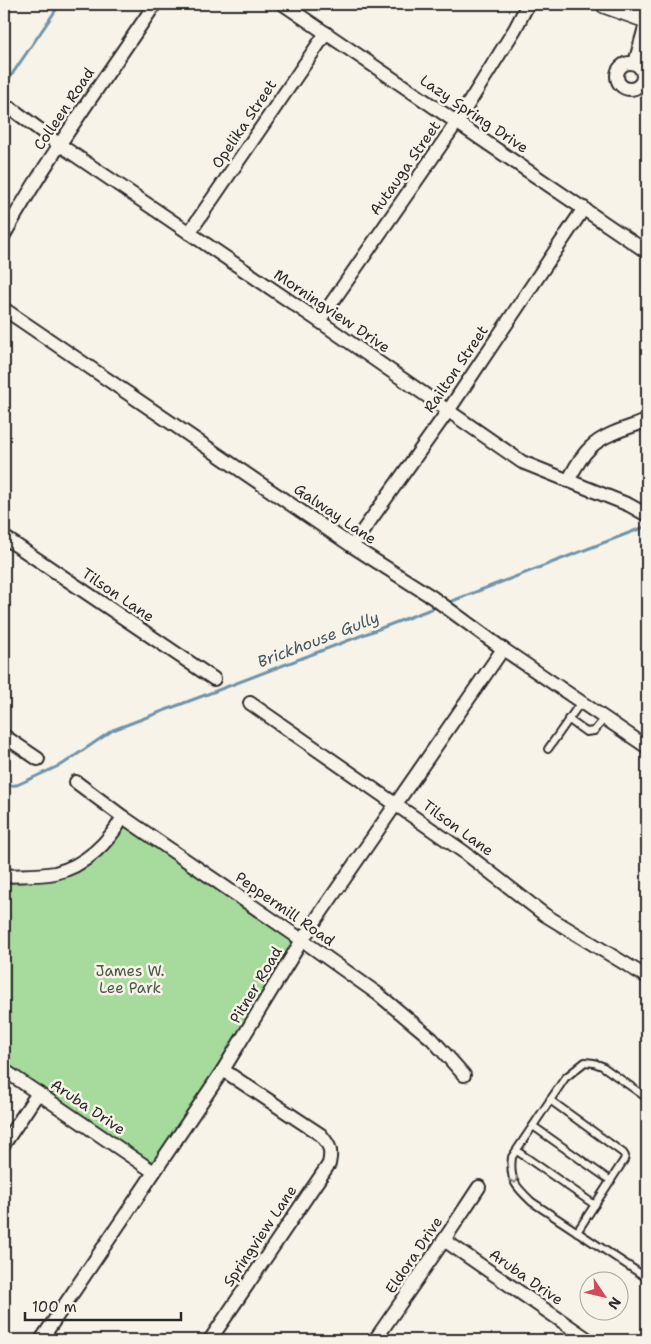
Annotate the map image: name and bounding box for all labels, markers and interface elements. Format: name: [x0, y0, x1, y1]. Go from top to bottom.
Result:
street label: Colleen Road: [29, 63, 99, 154]
street label: Lazy Spring Drive: [416, 70, 532, 158]
street label: Opelika Street: [207, 76, 281, 172]
street label: Autauga Street: [365, 117, 445, 219]
street label: Morningview Drive: [270, 265, 394, 357]
street label: Railton Street: [419, 321, 493, 417]
street label: Galway Lane: [290, 479, 380, 549]
street label: Tilson Lane: [78, 563, 158, 627]
water label: Brickhouse Gully: [254, 607, 382, 672]
street label: Tilson Lane: [418, 795, 498, 861]
street label: Peppermill Road: [231, 867, 339, 951]
street label: Pitner Road: [225, 943, 287, 1027]
park label: James W. Lee Park: [96, 961, 165, 998]
street label: Aruba Drive: [47, 1075, 129, 1139]
one-way arrow: [507, 1175, 518, 1184]
street label: Springview Lane: [219, 1181, 301, 1291]
street label: Eldora Drive: [381, 1212, 447, 1298]
street label: Aruba Drive: [485, 1244, 567, 1310]
north arrow: [578, 1272, 628, 1322]
scale bar: [25, 1289, 181, 1321]
text: N: [604, 1294, 625, 1313]
text: 100 m: [32, 1297, 77, 1317]

